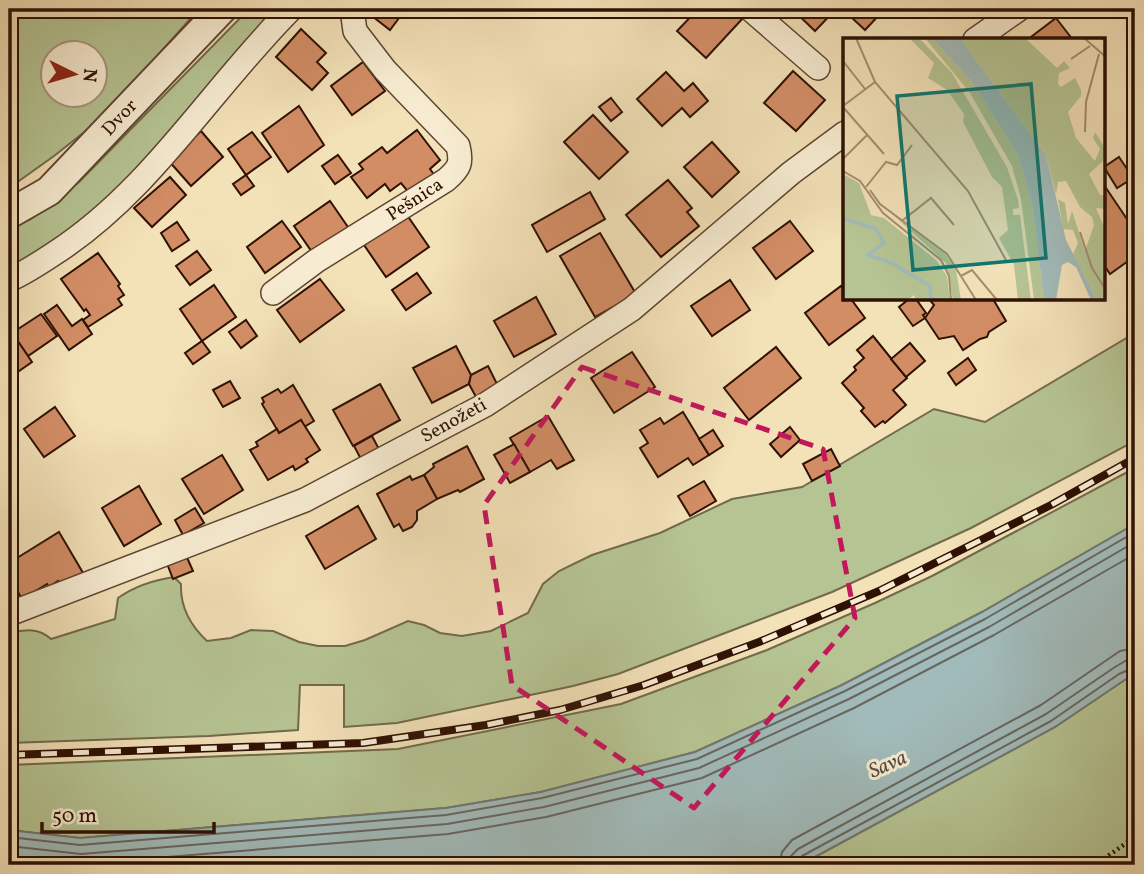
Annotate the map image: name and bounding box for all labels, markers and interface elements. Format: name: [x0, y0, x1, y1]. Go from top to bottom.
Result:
north arrow: [38, 38, 108, 108]
inset map: [843, 38, 1106, 301]
text: N: [75, 67, 102, 84]
street label: Dvor: [96, 94, 144, 142]
street label: Pešnica: [382, 172, 448, 228]
street label: Senožeti: [416, 392, 492, 450]
water label: Sava: [864, 744, 912, 786]
scale bar: [42, 790, 214, 834]
text: 50 m: [52, 802, 97, 831]

